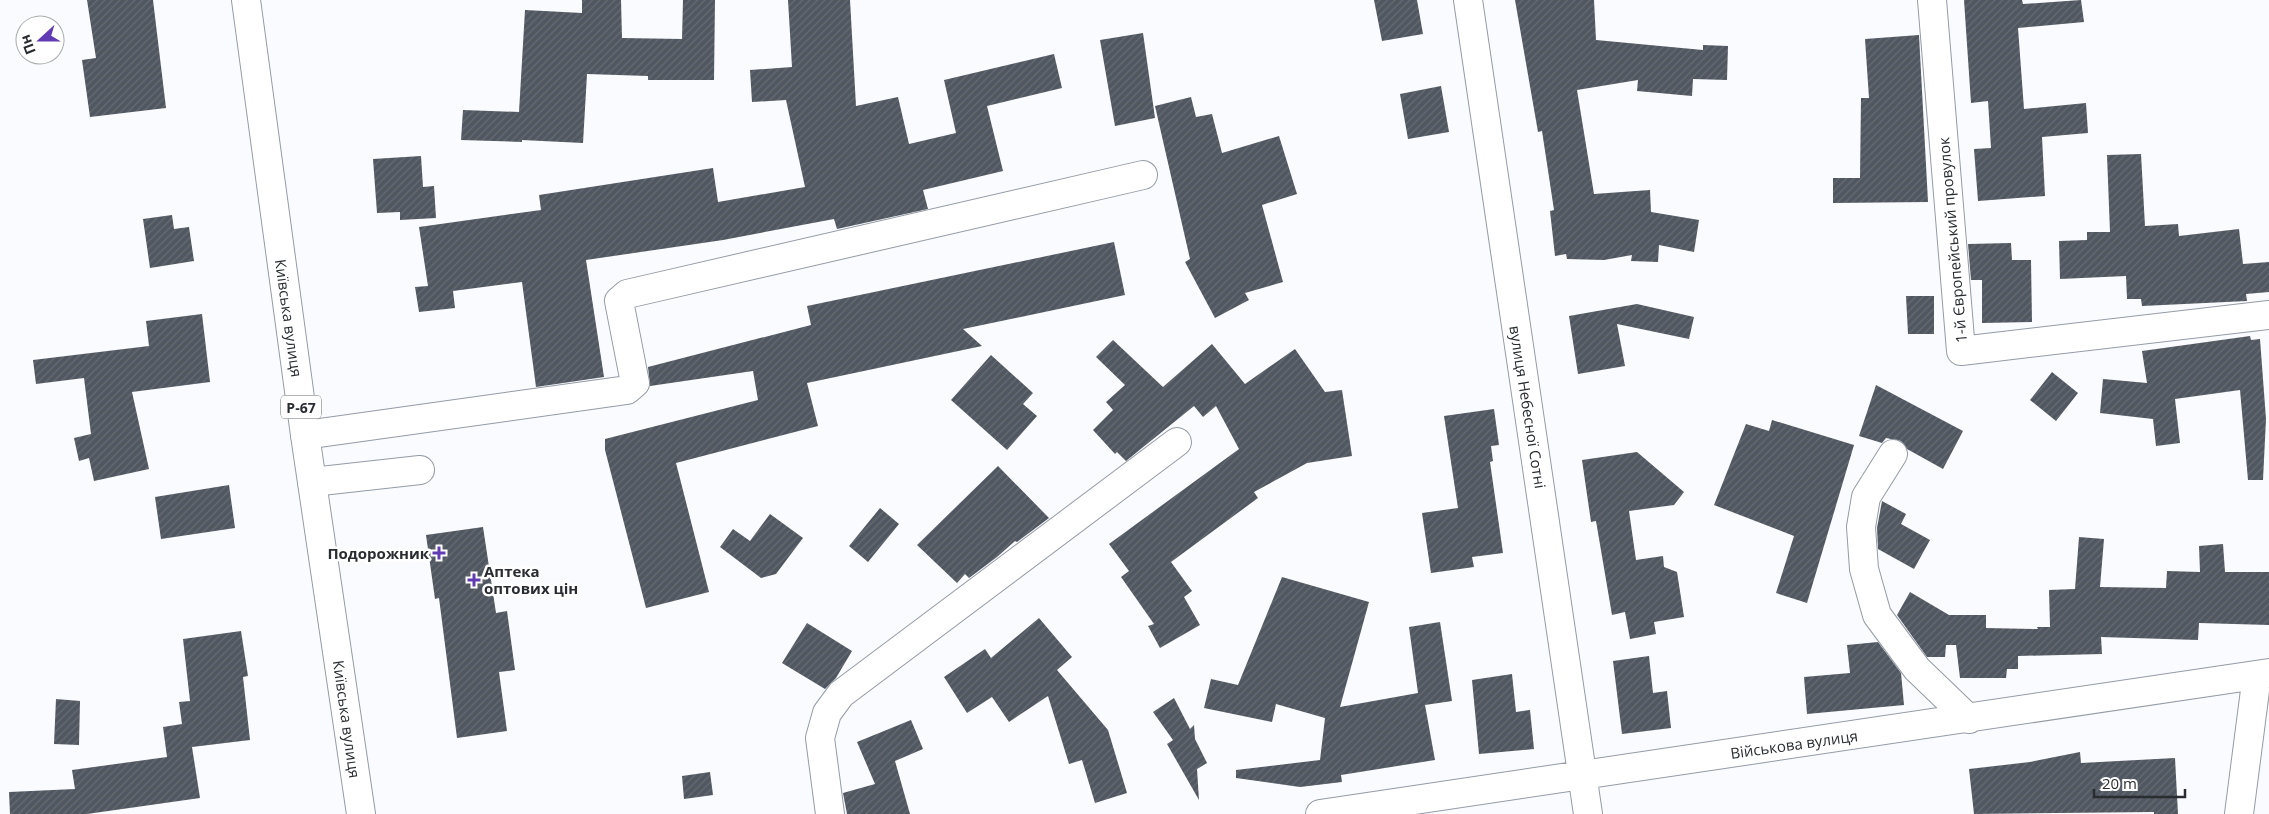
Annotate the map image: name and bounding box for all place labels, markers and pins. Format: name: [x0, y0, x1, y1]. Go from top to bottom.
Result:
place label: Подорожник: [327, 543, 430, 563]
marker: Подорожник: [433, 547, 445, 559]
place label: Аптека оптових цін: [484, 561, 578, 598]
marker: Аптека оптових цін: [468, 574, 480, 586]

